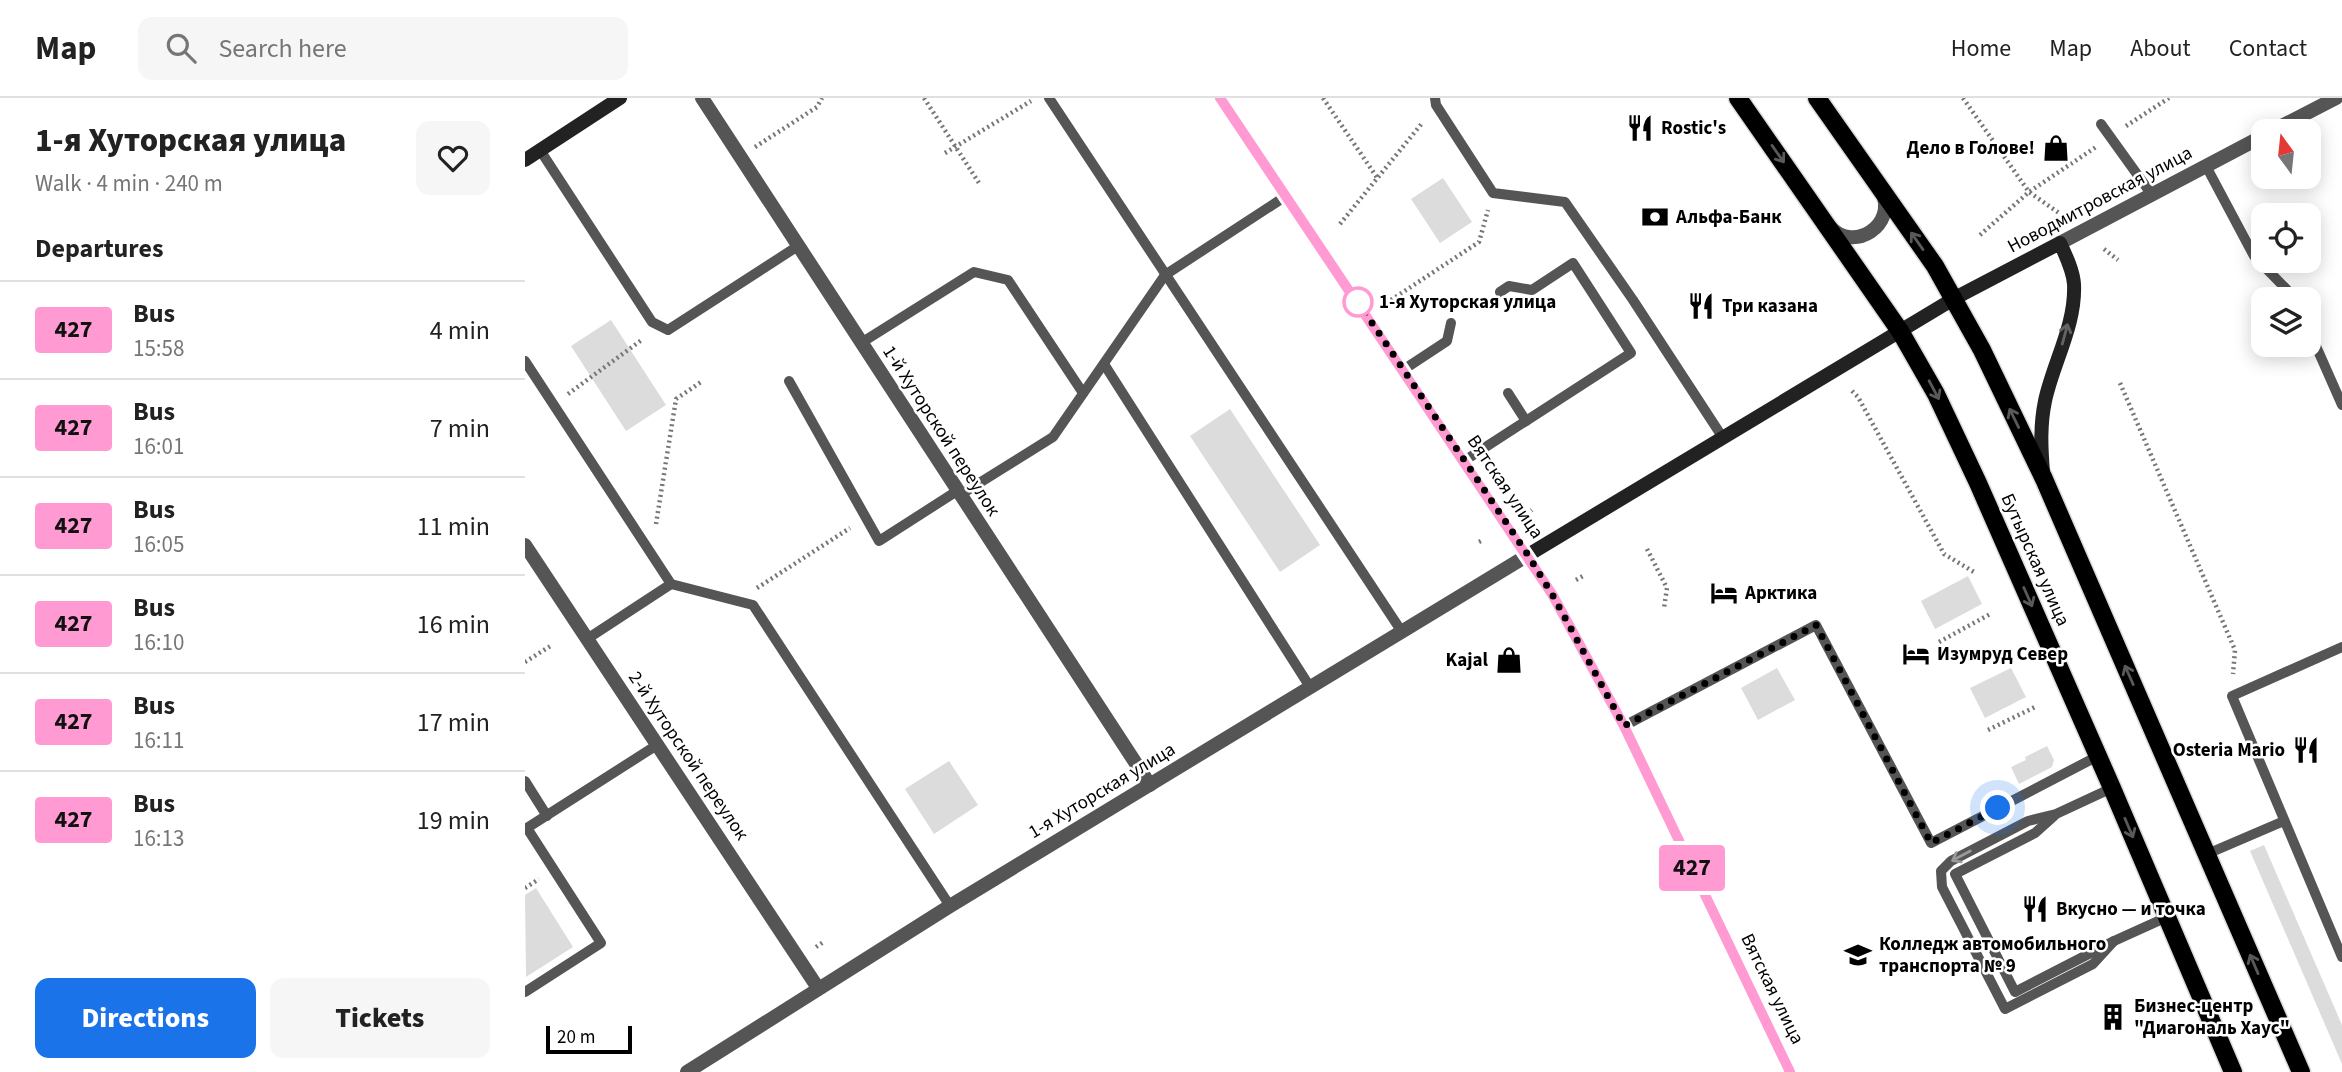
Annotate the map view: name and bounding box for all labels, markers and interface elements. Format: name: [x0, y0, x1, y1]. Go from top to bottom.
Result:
search box: [138, 17, 628, 80]
text: Map: [35, 25, 96, 72]
icon: search: [162, 29, 200, 67]
text: Search here: [218, 30, 347, 67]
text: Home: [1951, 31, 2011, 66]
text: Map: [2049, 31, 2092, 66]
text: About: [2130, 31, 2191, 66]
text: Contact: [2229, 31, 2307, 66]
restaurant icon: Rostic's: [1625, 113, 1655, 143]
place label: Rostic's: [1661, 115, 1726, 142]
text: 1-я Хуторская улица: [35, 117, 346, 164]
north arrow: [2251, 119, 2321, 189]
map controls: [2251, 119, 2321, 357]
button: heart: [416, 121, 490, 195]
shop icon: Дело в Голове!: [2041, 133, 2071, 163]
place label: Дело в Голове!: [1906, 135, 2035, 162]
street label: Новодмитровская улица: [2003, 140, 2197, 260]
one-way arrow: [1771, 144, 1785, 163]
text: Walk · 4 min · 240 m: [35, 167, 223, 200]
bank icon: Альфа-Банк: [1640, 202, 1670, 232]
button: locate: [2251, 203, 2321, 273]
place label: Альфа-Банк: [1675, 204, 1782, 231]
text: Departures: [35, 230, 163, 267]
one-way arrow: [1910, 232, 1924, 251]
marker: 1-я Хуторская улица: [1343, 287, 1373, 317]
button: layers: [2251, 287, 2321, 357]
place label: 1-я Хуторская улица: [1379, 289, 1556, 316]
restaurant icon: Три казана: [1686, 291, 1716, 321]
place label: Три казана: [1722, 293, 1818, 320]
text: Bus: [133, 295, 175, 332]
text: 427: [54, 312, 93, 347]
text: 4 min: [430, 312, 490, 349]
one-way arrow: [2059, 323, 2072, 346]
text: 15:58: [133, 332, 184, 365]
street label: 1-й Хуторской переулок: [876, 340, 1007, 522]
one-way arrow: [1928, 379, 1941, 400]
text: Bus: [133, 393, 175, 430]
one-way arrow: [2007, 408, 2021, 429]
text: 427: [54, 410, 93, 445]
text: 7 min: [430, 410, 490, 447]
text: 16:01: [133, 430, 184, 463]
street label: Вятская улица: [1460, 430, 1550, 544]
street label: Бутырская улица: [1994, 489, 2076, 631]
text: Bus: [133, 491, 175, 528]
text: 427: [54, 508, 93, 543]
text: 11 min: [417, 508, 490, 545]
text: 16:05: [133, 528, 184, 561]
hotel icon: Арктика: [1709, 578, 1739, 608]
place label: Арктика: [1744, 580, 1817, 607]
one-way arrow: [2022, 586, 2035, 607]
text: Bus: [133, 589, 175, 626]
text: 427: [54, 606, 93, 641]
text: 16 min: [417, 606, 490, 643]
text: 16:10: [133, 626, 184, 659]
hotel icon: Изумруд Север: [1901, 639, 1931, 669]
place label: Изумруд Север: [1937, 641, 2068, 668]
shop icon: Kajal: [1494, 645, 1524, 675]
place label: Kajal: [1446, 647, 1489, 674]
one-way arrow: [2122, 664, 2135, 686]
street label: 2-й Хуторской переулок: [621, 666, 755, 846]
text: Bus: [133, 687, 175, 724]
text: 427: [54, 704, 93, 739]
text: 17 min: [417, 704, 490, 741]
text: 16:11: [133, 724, 184, 757]
restaurant icon: Osteria Mario: [2291, 735, 2321, 765]
street label: 1-я Хуторская улица: [1023, 736, 1181, 846]
place label: Osteria Mario: [2173, 737, 2285, 764]
text: Bus: [133, 785, 175, 822]
your location: [1980, 790, 2015, 825]
text: 427: [54, 802, 93, 837]
text: 19 min: [417, 802, 490, 839]
one-way arrow: [2123, 817, 2136, 838]
text: 16:13: [133, 822, 184, 855]
line badge: 427: [1652, 845, 1732, 891]
text: 427: [1673, 850, 1711, 885]
one-way arrow: [1951, 850, 1972, 863]
restaurant icon: Вкусно — и точка: [2020, 894, 2050, 924]
place label: Вкусно — и точка: [2056, 896, 2206, 923]
street label: Вятская улица: [1734, 929, 1810, 1049]
place label: Колледж автомобильного транспорта № 9: [1879, 931, 2106, 980]
school or university icon: Колледж автомобильного транспорта № 9: [1843, 940, 1873, 970]
one-way arrow: [2247, 954, 2260, 975]
button: Directions: [35, 978, 256, 1058]
button: Tickets: [270, 978, 490, 1058]
place label: Бизнес-центр "Диагональ Хаус": [2134, 993, 2290, 1042]
building icon: Бизнес-центр "Диагональ Хаус": [2098, 1002, 2128, 1032]
scale bar: [546, 1023, 632, 1055]
text: 20 m: [557, 1024, 595, 1051]

